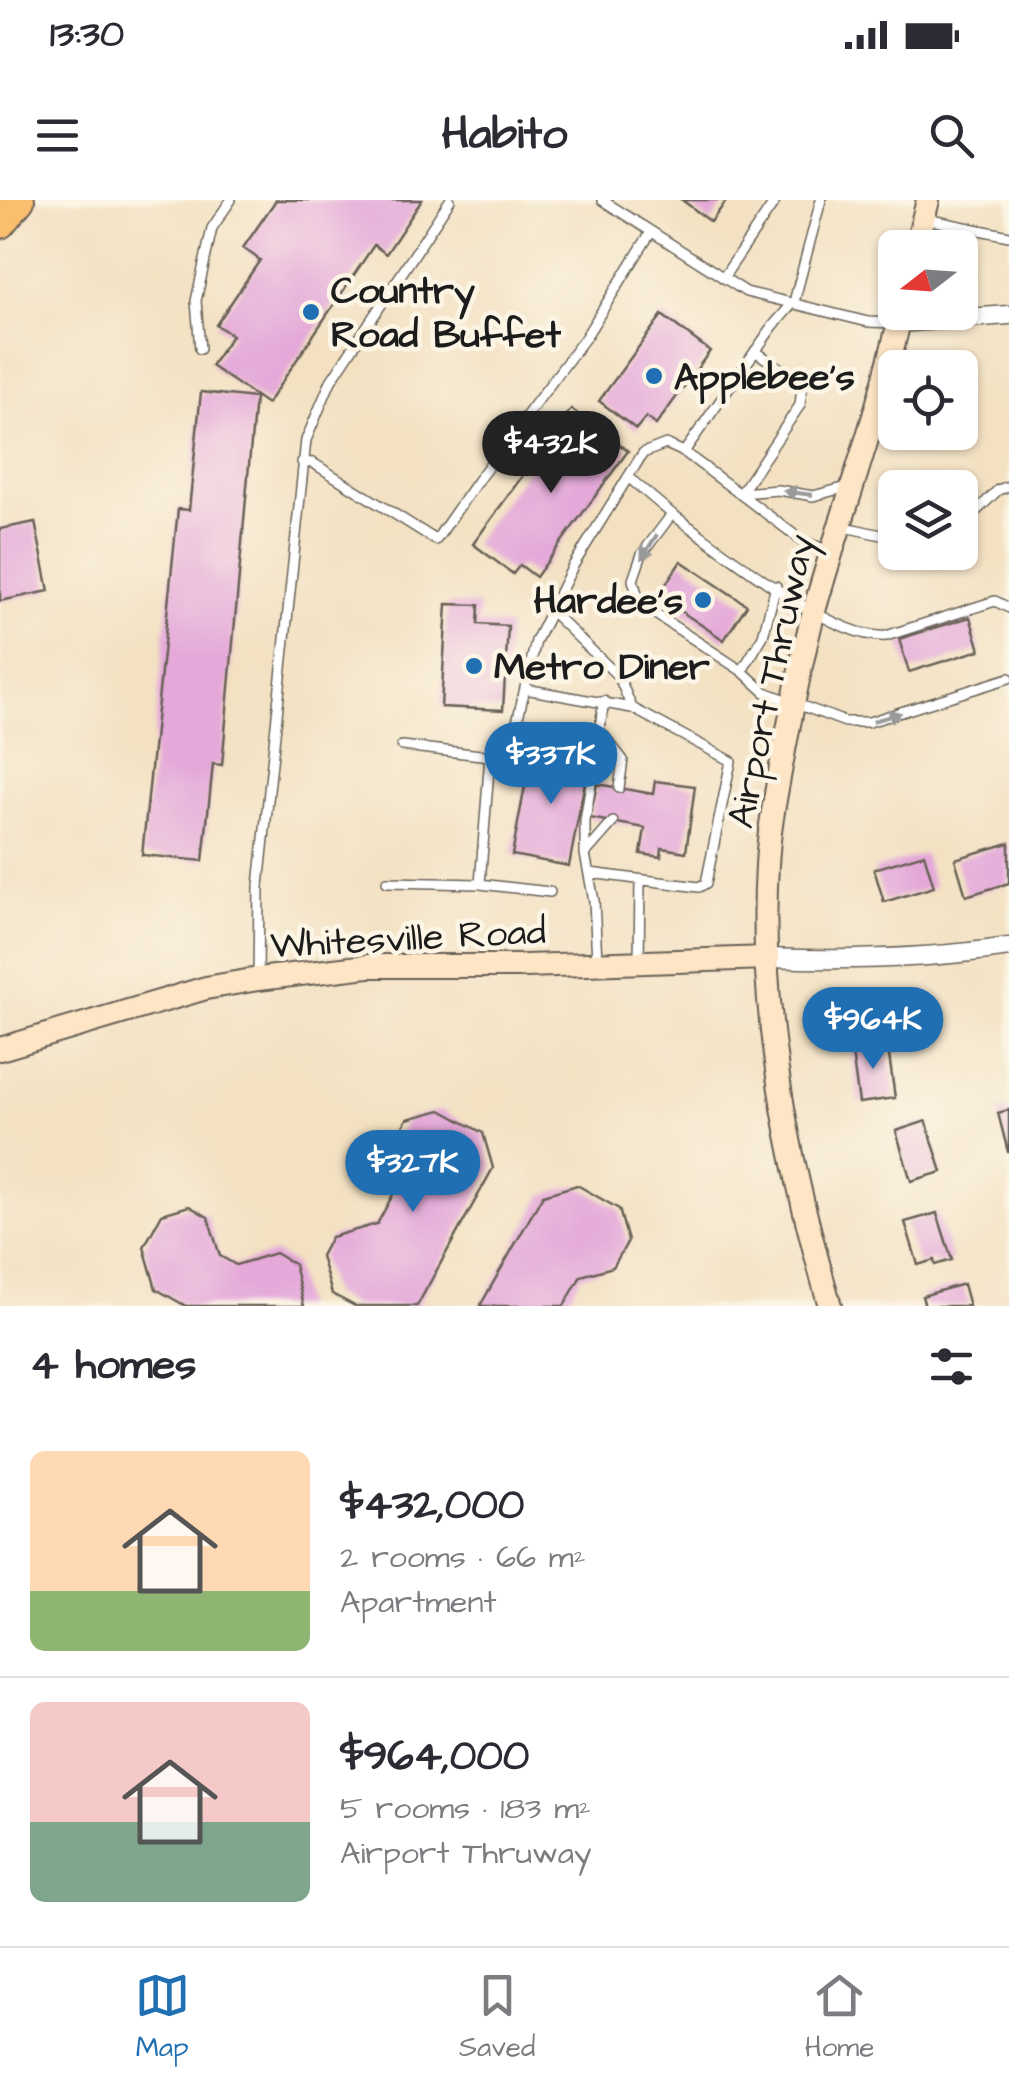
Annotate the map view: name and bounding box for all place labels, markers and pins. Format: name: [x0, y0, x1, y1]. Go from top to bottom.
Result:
place label: Country Road Buffet: [331, 266, 561, 362]
marker: Country Road Buffet: [300, 301, 322, 323]
place label: Applebee's: [674, 352, 855, 405]
marker: Applebee's: [643, 365, 665, 387]
pin: $432K: [481, 411, 621, 496]
place label: Hardee's: [534, 576, 683, 628]
marker: Hardee's: [692, 589, 714, 611]
place label: Metro Diner: [494, 642, 710, 694]
marker: Metro Diner: [463, 655, 485, 677]
pin: $337K: [481, 722, 621, 807]
pin: $964K: [803, 987, 943, 1072]
pin: $327K: [343, 1130, 483, 1215]

